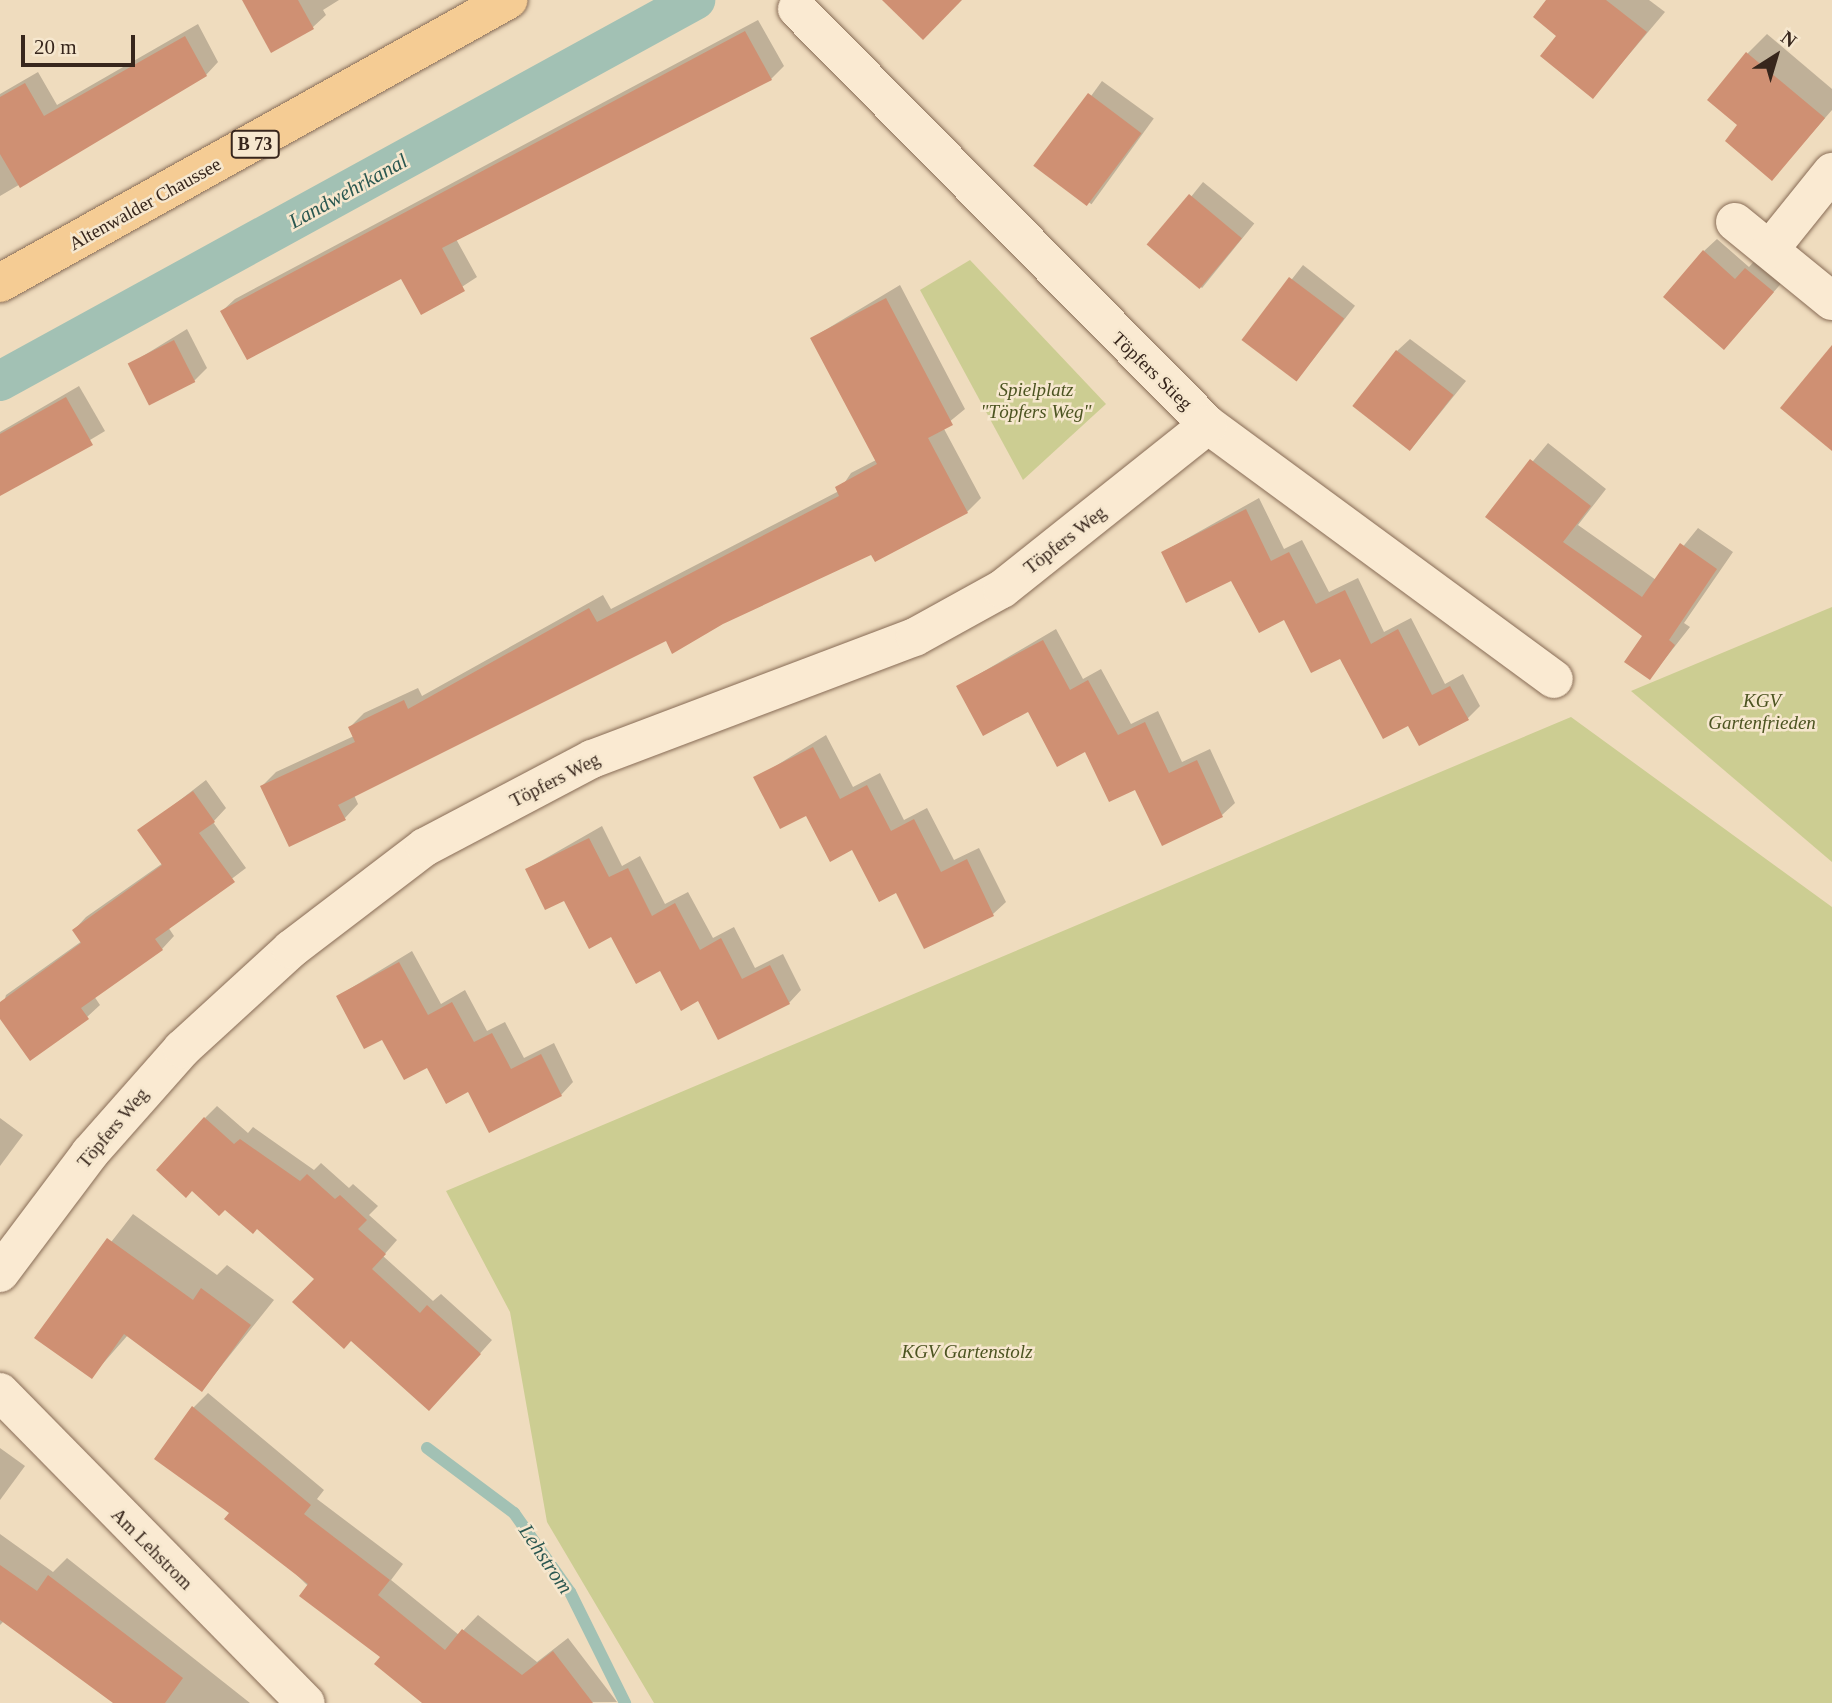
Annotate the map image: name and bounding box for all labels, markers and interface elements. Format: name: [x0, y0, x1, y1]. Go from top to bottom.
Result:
scale bar: [24, 21, 138, 65]
north arrow: [1741, 21, 1811, 91]
text: N: [1777, 26, 1801, 51]
text: 20 m: [34, 35, 77, 59]
road number: B 73: [230, 130, 280, 159]
water label: Landwehrkanal: [284, 148, 412, 234]
street label: Altenwalder Chaussee: [65, 153, 225, 255]
street label: Töpfers Stieg: [1107, 327, 1197, 415]
park label: Spielplatz "Töpfers Weg": [981, 379, 1091, 423]
street label: Töpfers Weg: [1019, 501, 1111, 579]
park label: KGV Gartenfrieden: [1708, 690, 1816, 734]
street label: Töpfers Weg: [506, 748, 604, 812]
street label: Töpfers Weg: [73, 1083, 153, 1173]
park label: KGV Gartenstolz: [901, 1341, 1033, 1363]
street label: Am Lehstrom: [106, 1503, 198, 1595]
water label: Lehstrom: [514, 1519, 578, 1599]

